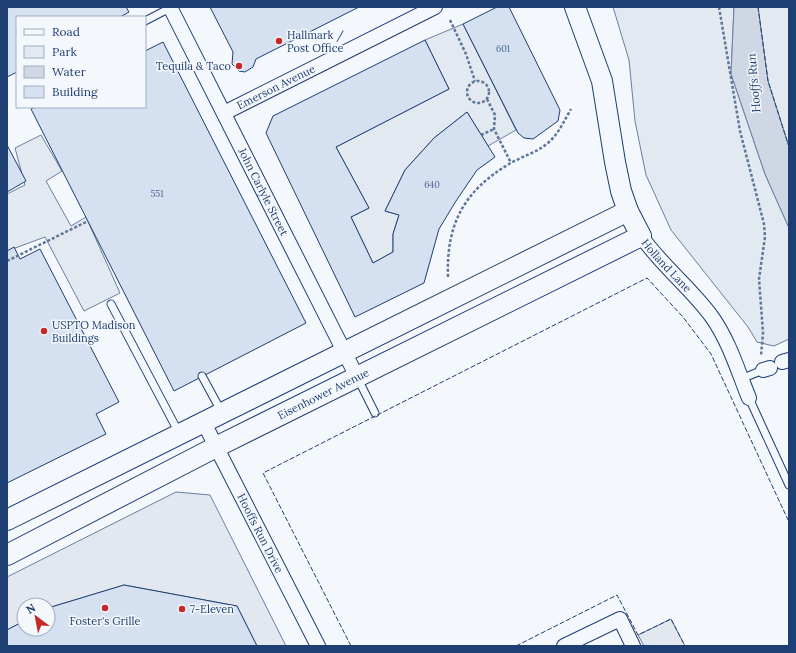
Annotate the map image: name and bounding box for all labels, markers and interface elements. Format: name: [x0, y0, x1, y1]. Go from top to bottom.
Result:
legend: [16, 16, 146, 108]
text: Road: [52, 24, 80, 39]
place label: Hallmark / Post Office: [287, 28, 344, 55]
marker: Hallmark / Post Office: [274, 36, 284, 46]
house number: 601: [496, 43, 510, 54]
text: Park: [52, 44, 78, 59]
water label: Hooffs Run: [743, 52, 764, 113]
place label: Tequila & Taco: [156, 59, 231, 73]
street label: Emerson Avenue: [234, 61, 317, 113]
marker: Tequila & Taco: [234, 61, 244, 71]
text: Water: [52, 64, 87, 79]
text: Building: [52, 84, 98, 99]
street label: John Carlyle Street: [235, 145, 292, 239]
house number: 640: [424, 179, 440, 190]
house number: 551: [150, 188, 164, 199]
street label: Holland Lane: [639, 236, 695, 295]
place label: USPTO Madison Buildings: [52, 318, 136, 345]
marker: USPTO Madison Buildings: [39, 326, 49, 336]
street label: Eisenhower Avenue: [275, 365, 371, 422]
street label: Hooffs Run Drive: [234, 491, 286, 575]
north arrow: [16, 597, 56, 637]
text: N: [23, 600, 38, 617]
place label: 7-Eleven: [190, 602, 234, 616]
marker: Foster's Grille: [100, 603, 110, 613]
marker: 7-Eleven: [177, 604, 187, 614]
place label: Foster's Grille: [70, 614, 140, 628]

